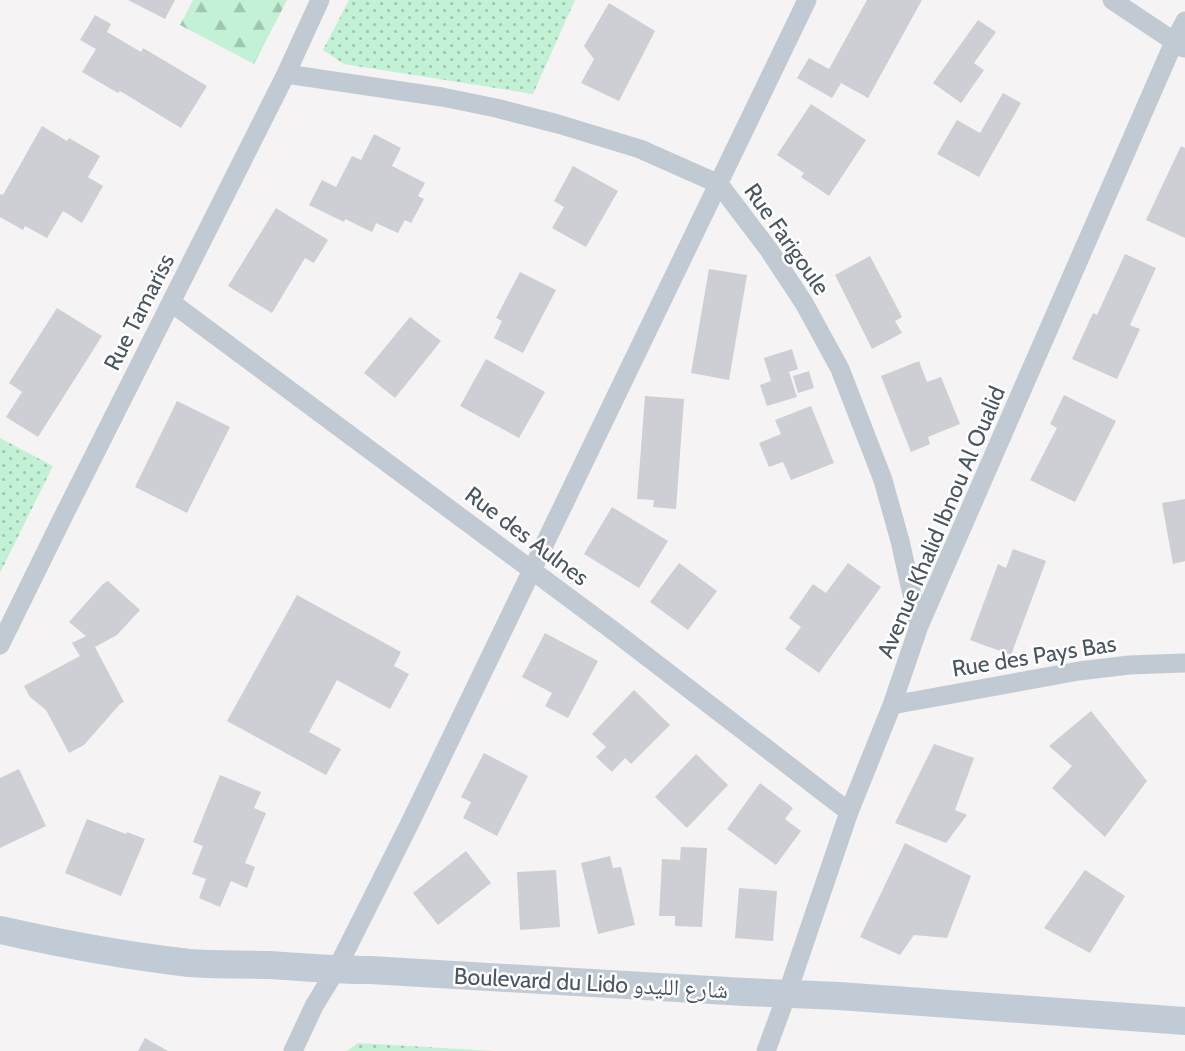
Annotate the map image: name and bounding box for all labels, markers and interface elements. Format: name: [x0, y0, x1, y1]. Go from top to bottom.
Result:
street label: Rue Farigoule: [738, 178, 836, 300]
street label: Rue Tamariss: [98, 249, 180, 375]
street label: Avenue Khalid Ibnou Al Oualid: [871, 382, 1011, 662]
street label: Rue des Aulnes: [460, 480, 594, 592]
street label: Rue des Pays Bas: [950, 629, 1118, 683]
street label: Boulevard du Lido شارع الليدو: [453, 962, 729, 1005]

